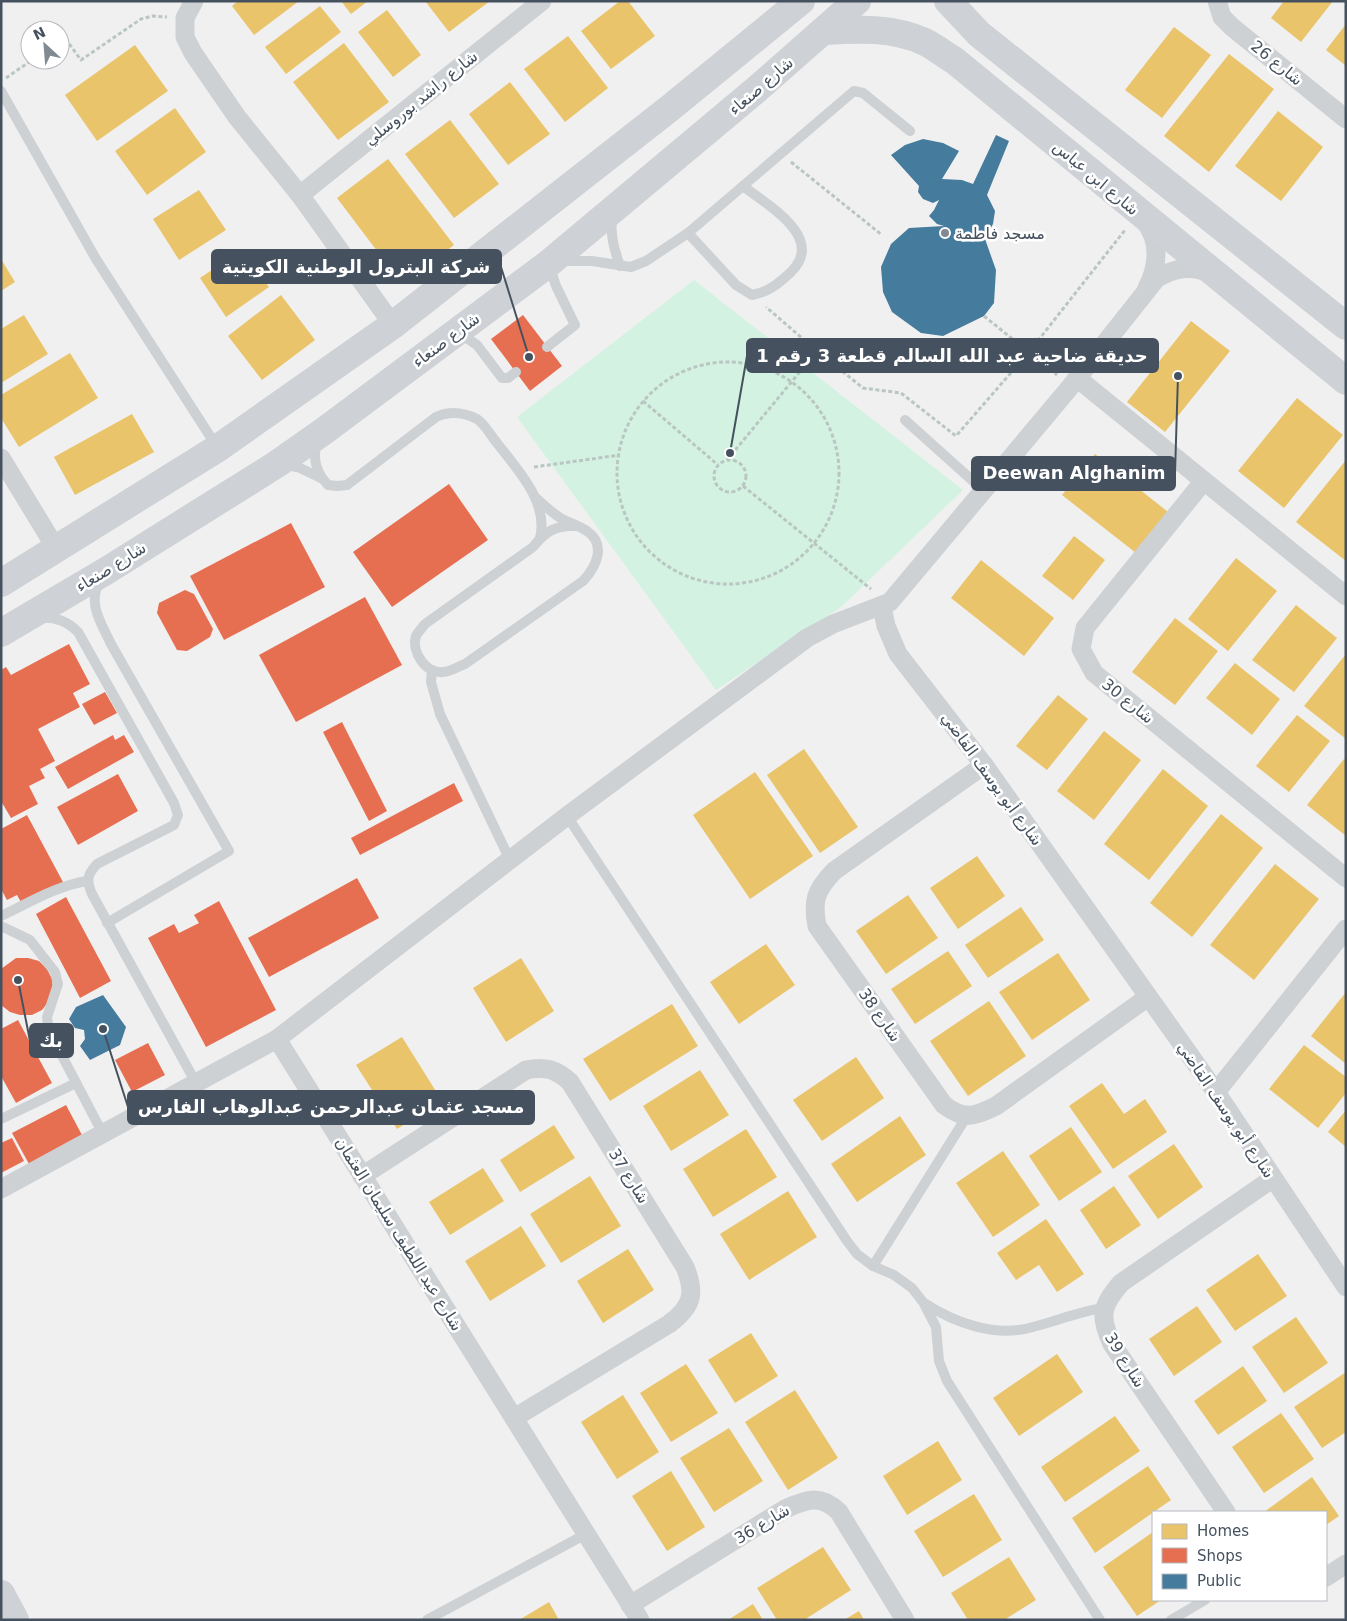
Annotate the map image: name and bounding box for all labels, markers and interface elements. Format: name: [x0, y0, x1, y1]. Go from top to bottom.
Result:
north arrow: [20, 20, 70, 70]
text: N: [31, 24, 48, 43]
street label: شارع 26: [1247, 36, 1307, 90]
street label: شارع راشد بوروسلي: [361, 47, 482, 150]
street label: شارع صنعاء: [725, 53, 798, 120]
street label: شارع ابن عباس: [1049, 137, 1143, 220]
place label: مسجد فاطمة: [955, 224, 1045, 243]
marker: مسجد فاطمة: [939, 227, 951, 239]
callout: شركة البترول الوطنية الكويتية: [212, 250, 501, 283]
text: شركة البترول الوطنية الكويتية: [222, 256, 490, 278]
street label: شارع صنعاء: [409, 309, 484, 372]
callout: حديقة ضاحية عبد الله السالم قطعة 3 رقم 1: [747, 339, 1158, 372]
text: حديقة ضاحية عبد الله السالم قطعة 3 رقم 1: [756, 345, 1148, 366]
callout: Deewan Alghanim: [972, 457, 1175, 490]
text: Deewan Alghanim: [983, 462, 1165, 483]
street label: شارع صنعاء: [72, 538, 150, 597]
street label: شارع 30: [1098, 674, 1158, 728]
street label: شارع أبو يوسف القاضي: [937, 708, 1047, 850]
street label: شارع 38: [854, 985, 905, 1046]
callout: بك: [30, 1024, 73, 1057]
text: بك: [39, 1030, 63, 1051]
street label: شارع أبو يوسف القاضي: [1173, 1038, 1279, 1182]
callout: مسجد عثمان عبدالرحمن عبدالوهاب الفارس: [128, 1091, 534, 1124]
text: مسجد عثمان عبدالرحمن عبدالوهاب الفارس: [138, 1096, 524, 1118]
street label: شارع عبد اللطيف سليمان العثمان: [330, 1134, 467, 1335]
street label: شارع 37: [604, 1145, 653, 1207]
street label: شارع 39: [1100, 1329, 1149, 1391]
street label: شارع 36: [731, 1500, 794, 1549]
legend: [1152, 1511, 1327, 1601]
text: Homes: [1197, 1522, 1249, 1540]
text: Shops: [1197, 1547, 1243, 1565]
text: Public: [1197, 1572, 1241, 1590]

